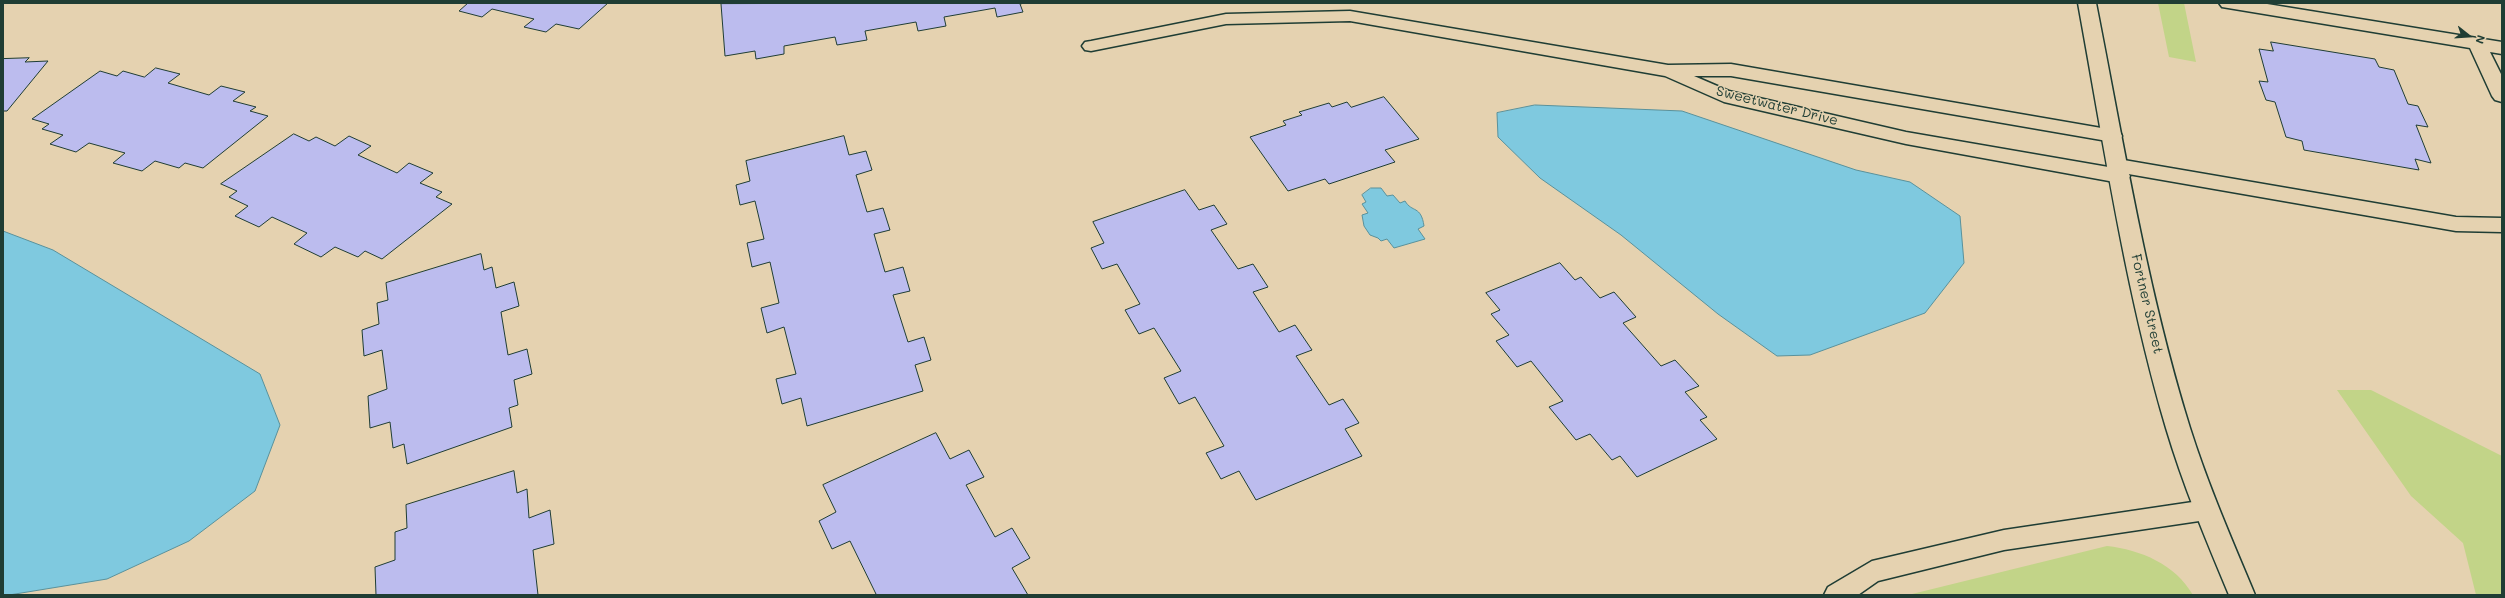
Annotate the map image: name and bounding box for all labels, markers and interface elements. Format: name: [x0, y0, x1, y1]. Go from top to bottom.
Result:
north arrow: [2449, 16, 2489, 56]
text: N: [2473, 33, 2489, 46]
street label: Sweetwater Drive: [1714, 83, 1840, 129]
street label: Fortner Street: [2127, 253, 2167, 355]

